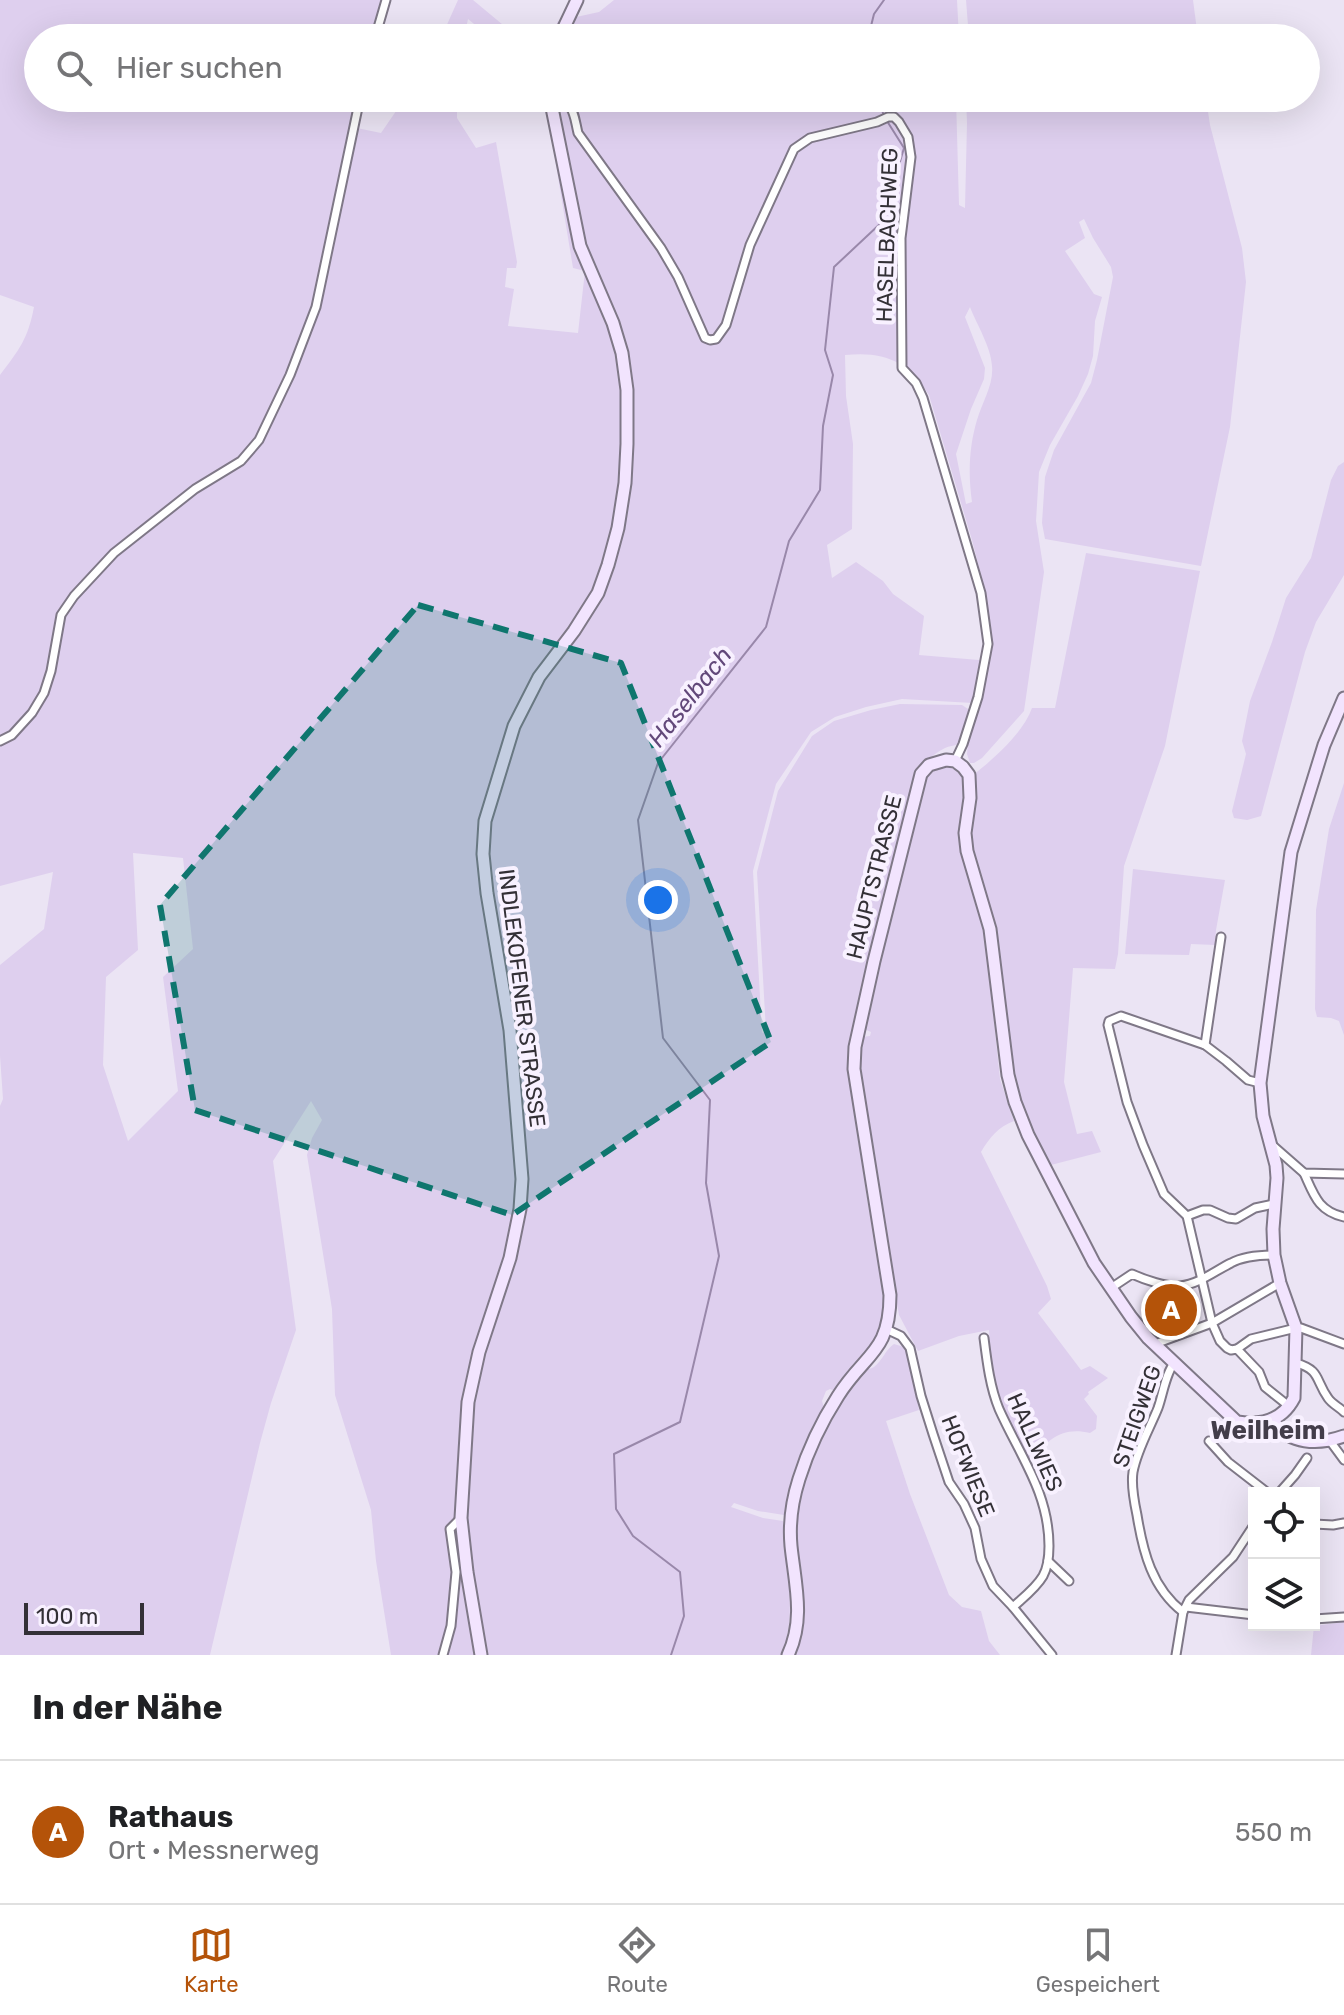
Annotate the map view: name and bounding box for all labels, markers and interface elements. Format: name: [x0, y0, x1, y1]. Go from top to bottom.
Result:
search box: [24, 24, 1320, 112]
icon: search: [52, 46, 96, 90]
text: Hier suchen: [116, 50, 283, 86]
street label: HASELBACHWEG: [870, 147, 904, 323]
water label: Haselbach: [642, 642, 738, 752]
street label: HAUPTSTRASSE: [841, 792, 907, 962]
street label: INDLEKOFENER STRASSE: [493, 867, 551, 1129]
your location: [638, 880, 678, 920]
pin: A: [1145, 1280, 1197, 1340]
street label: STEIGWEG: [1107, 1361, 1167, 1471]
street label: HALLWIES: [1001, 1389, 1069, 1495]
street label: HOFWIESE: [935, 1411, 1001, 1521]
district label: Weilheim: [1210, 1415, 1326, 1446]
map controls: [1248, 1487, 1320, 1631]
button: locate: [1248, 1487, 1320, 1559]
button: layers: [1248, 1559, 1320, 1631]
scale bar: [24, 1599, 144, 1635]
text: 100 m: [36, 1603, 98, 1630]
text: In der Nähe: [32, 1687, 223, 1728]
text: Rathaus: [108, 1799, 233, 1835]
text: A: [49, 1817, 67, 1848]
text: 550 m: [1235, 1817, 1312, 1848]
text: Ort · Messnerweg: [108, 1835, 319, 1866]
tab: Karte: [184, 1923, 239, 1998]
tab: Route: [607, 1923, 668, 1998]
tab: Gespeichert: [1036, 1923, 1160, 1998]

